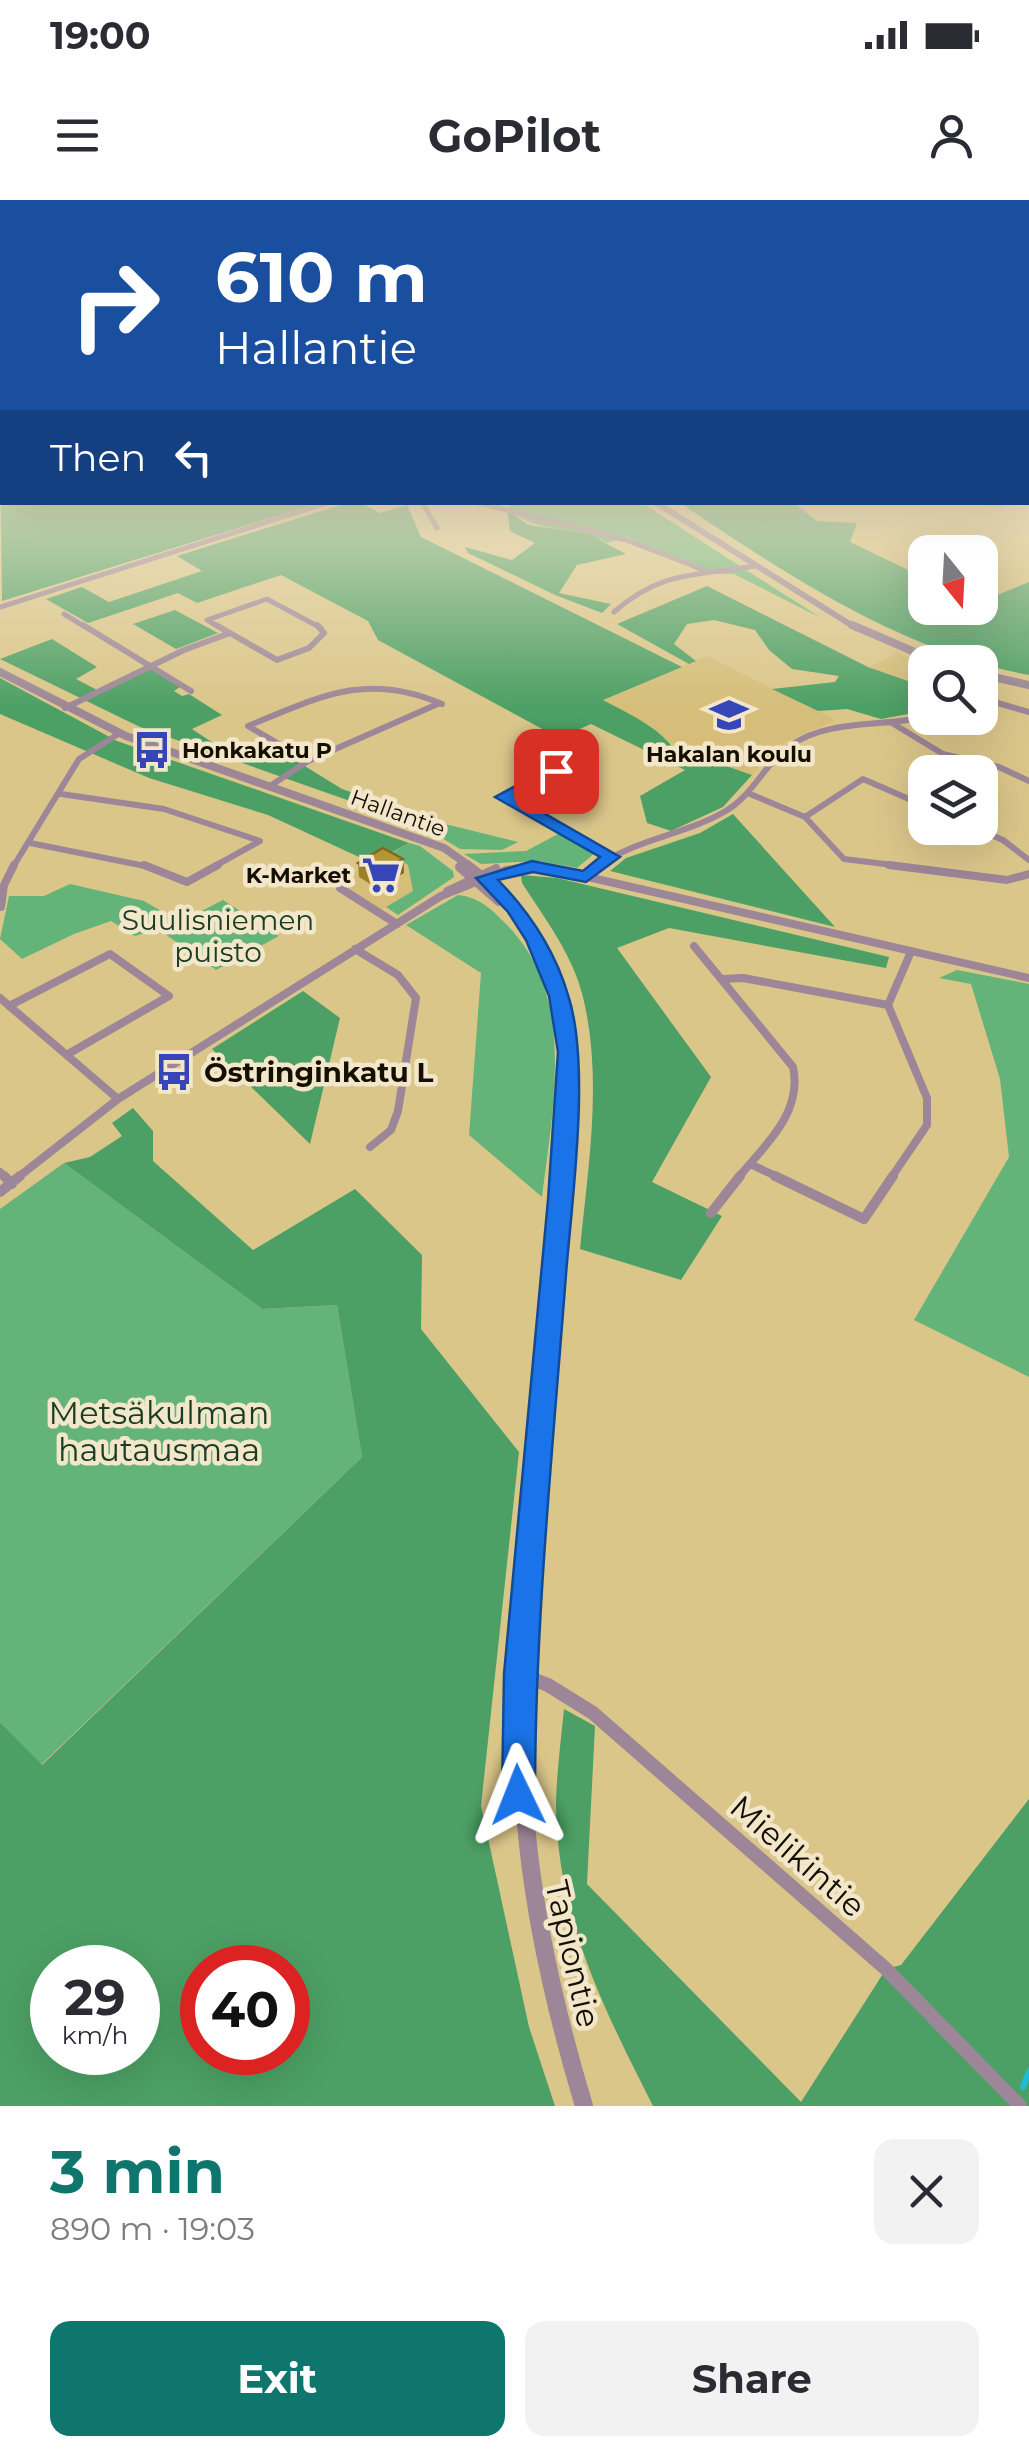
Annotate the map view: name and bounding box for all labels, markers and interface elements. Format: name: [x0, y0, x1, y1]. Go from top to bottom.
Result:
text: 19:00: [50, 12, 151, 59]
icon: menu: [50, 108, 105, 163]
text: GoPilot: [428, 108, 601, 163]
icon: person: [924, 108, 979, 163]
text: 610 m: [215, 234, 428, 320]
icon: right: [50, 240, 180, 370]
text: Hallantie: [215, 320, 417, 375]
icon: left: [166, 430, 221, 485]
text: Then: [50, 434, 146, 481]
north arrow: [908, 535, 998, 625]
map controls: [908, 535, 998, 845]
button: search: [908, 645, 998, 735]
school or university icon: Hakalan koulu: [708, 694, 750, 736]
bus stop icon: Honkakatu P: [131, 729, 173, 771]
pin: [514, 729, 599, 814]
place label: Honkakatu P: [182, 737, 332, 764]
place label: Hakalan koulu: [646, 741, 812, 768]
icon: arrive: [529, 744, 584, 799]
button: layers: [908, 755, 998, 845]
street label: Hallantie: [347, 783, 449, 843]
supermarket icon: K-Market: [360, 854, 402, 896]
place label: K-Market: [246, 862, 351, 889]
park label: Suulisniemen puisto: [122, 903, 314, 969]
bus stop icon: Östringinkatu L: [153, 1051, 195, 1093]
place label: Östringinkatu L: [204, 1055, 434, 1089]
park label: Metsäkulman hautausmaa: [49, 1393, 269, 1469]
position arrow: [466, 1743, 570, 1847]
street label: Mielikintie: [723, 1787, 873, 1925]
street label: Tapiontie: [537, 1877, 609, 2031]
speed limit sign: 40: [180, 1945, 310, 2075]
text: 29: [64, 1967, 126, 2028]
text: km/h: [62, 2020, 128, 2050]
text: 3 min: [50, 2135, 225, 2208]
button: close: [874, 2139, 979, 2244]
text: 890 m · 19:03: [50, 2209, 255, 2248]
button: Exit: [50, 2321, 505, 2436]
button: Share: [525, 2321, 979, 2436]

